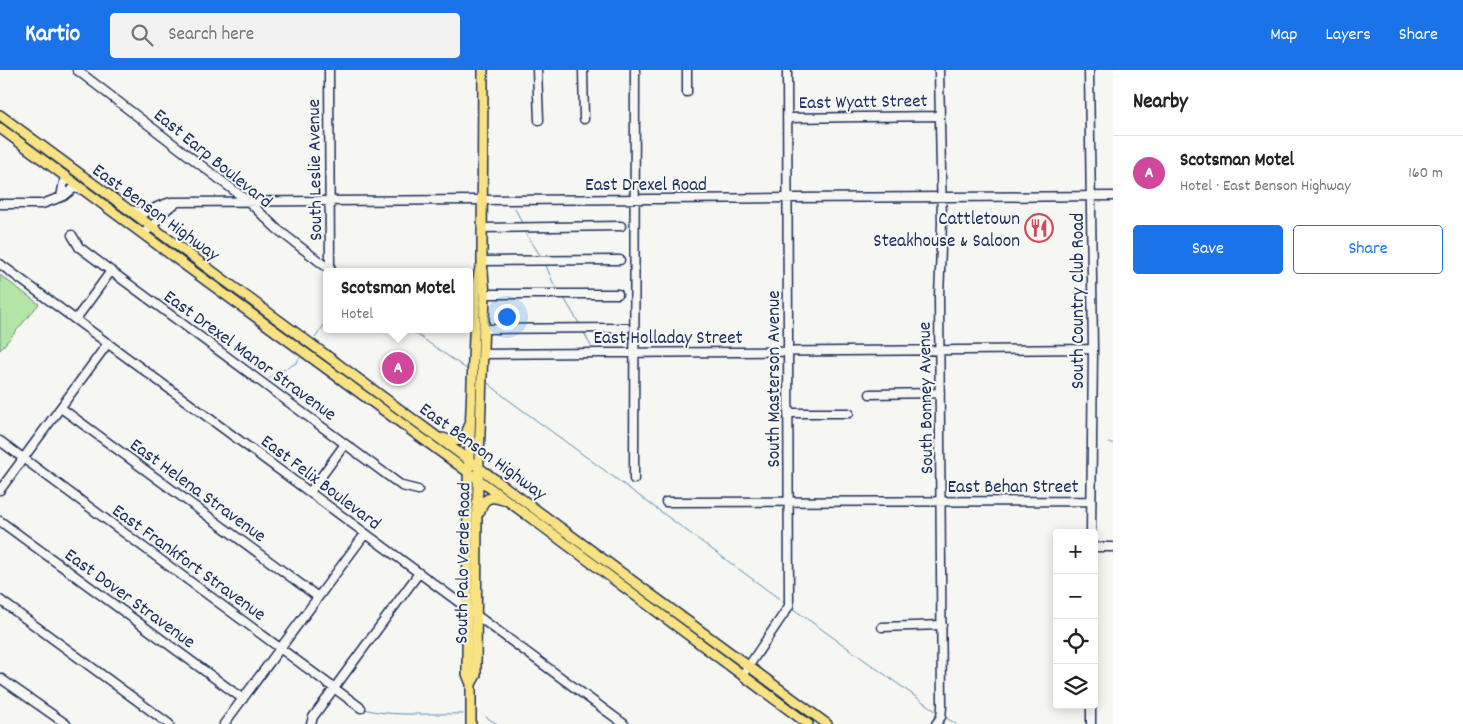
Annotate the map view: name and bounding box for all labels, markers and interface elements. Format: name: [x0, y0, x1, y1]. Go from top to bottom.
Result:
search box: [110, 13, 460, 58]
text: Kartio: [25, 18, 80, 52]
icon: search: [128, 21, 156, 49]
text: Search here: [168, 22, 254, 49]
text: Map: [1270, 23, 1297, 48]
text: Layers: [1325, 23, 1371, 48]
text: Share: [1399, 23, 1438, 48]
text: Nearby: [1133, 88, 1188, 118]
street label: East Wyatt Street: [798, 89, 928, 118]
street label: South Leslie Avenue: [302, 99, 331, 241]
street label: East Earp Boulevard: [147, 103, 277, 216]
text: Scotsman Motel: [1180, 148, 1294, 175]
street label: East Benson Highway: [86, 158, 224, 270]
text: A: [1145, 162, 1153, 185]
text: 160 m: [1408, 162, 1443, 185]
street label: East Drexel Road: [585, 173, 707, 200]
text: Hotel · East Benson Highway: [1180, 175, 1351, 198]
place label: Cattletown Steakhouse & Saloon: [873, 207, 1020, 256]
restaurant icon: Cattletown Steakhouse & Saloon: [1024, 213, 1054, 243]
street label: South Country Club Road: [1066, 213, 1093, 389]
button: Save: [1133, 225, 1283, 274]
button: Share: [1293, 225, 1443, 274]
popup: [323, 268, 473, 333]
text: Scotsman Motel: [341, 276, 455, 303]
street label: East Drexel Manor Stravenue: [157, 285, 341, 429]
street label: South Masterson Avenue: [762, 290, 789, 468]
text: Hotel: [341, 303, 373, 326]
your location: [494, 304, 520, 330]
street label: South Bonney Avenue: [913, 321, 942, 474]
street label: East Holladay Street: [593, 326, 743, 353]
pin: A: [382, 349, 414, 387]
street label: East Benson Highway: [413, 397, 551, 509]
street label: East Felix Boulevard: [254, 430, 386, 538]
street label: East Helena Stravenue: [123, 433, 271, 551]
street label: East Behan Street: [947, 475, 1079, 502]
street label: South Palo Verde Road: [450, 482, 479, 644]
street label: East Frankfort Stravenue: [105, 499, 270, 629]
map controls: [1053, 529, 1098, 709]
button: +: [1053, 529, 1098, 574]
street label: East Dover Stravenue: [58, 543, 200, 657]
button: −: [1053, 574, 1098, 619]
button: locate: [1053, 619, 1098, 664]
button: layers: [1053, 664, 1098, 709]

